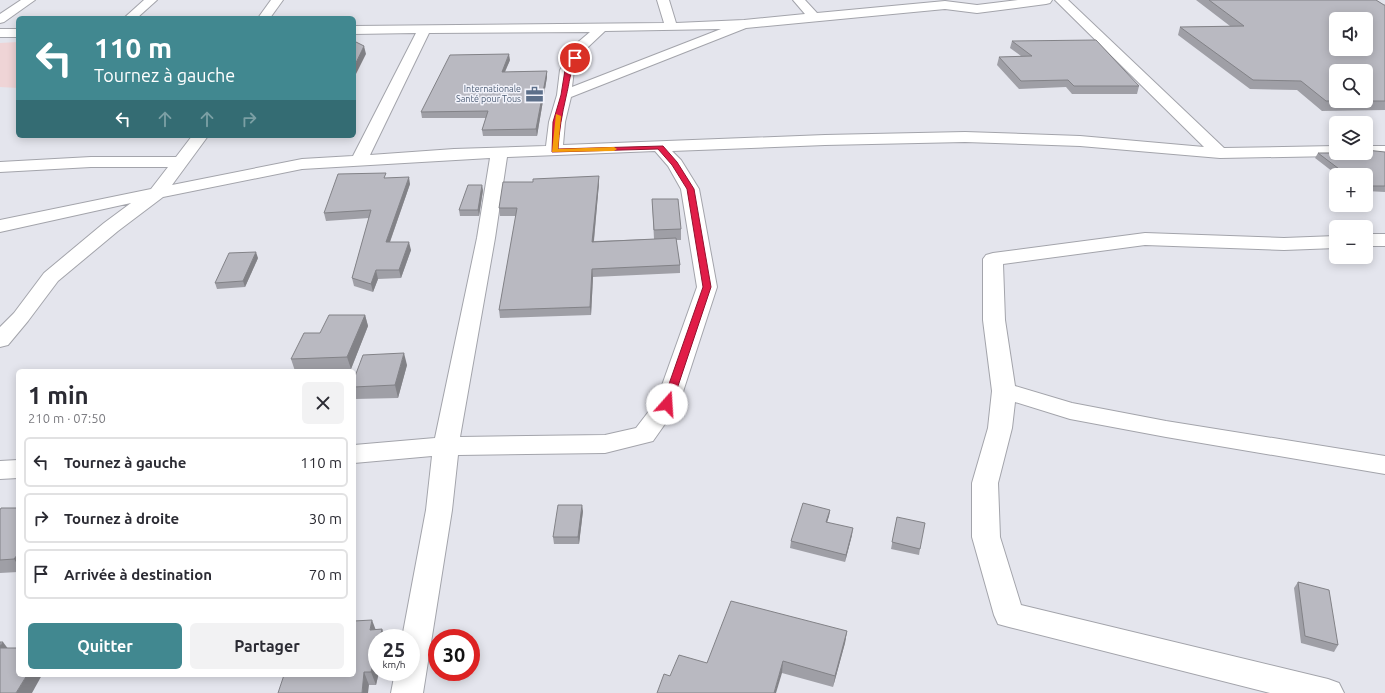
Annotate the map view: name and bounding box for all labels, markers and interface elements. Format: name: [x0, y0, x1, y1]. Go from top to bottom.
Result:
map controls: [1329, 12, 1373, 264]
button: sound: [1329, 12, 1373, 56]
icon: left: [28, 32, 80, 84]
text: 110 m: [94, 32, 172, 63]
pin: [558, 41, 592, 75]
icon: arrive: [564, 47, 586, 69]
button: search: [1329, 64, 1373, 108]
text: Tournez à gauche: [94, 65, 235, 85]
place label: Internationale Santé pour Tous: [456, 84, 521, 104]
office icon: Internationale Santé pour Tous: [524, 84, 544, 104]
icon: left: [112, 108, 134, 130]
icon: ahead: [154, 108, 176, 130]
icon: ahead: [196, 108, 218, 130]
icon: right: [238, 108, 260, 130]
button: layers: [1329, 116, 1373, 160]
button: +: [1329, 168, 1373, 212]
button: −: [1329, 220, 1373, 264]
text: 1 min: [28, 382, 89, 409]
button: close: [302, 382, 344, 424]
position arrow: [646, 383, 688, 425]
text: 210 m · 07:50: [28, 411, 106, 425]
icon: left: [30, 451, 52, 473]
text: Tournez à gauche: [64, 454, 187, 471]
text: 110 m: [300, 454, 342, 471]
icon: right: [30, 507, 52, 529]
text: Tournez à droite: [64, 510, 179, 527]
text: 30 m: [309, 510, 342, 527]
icon: arrive: [30, 563, 52, 585]
text: Arrivée à destination: [64, 566, 212, 583]
text: 70 m: [309, 566, 342, 583]
button: Quitter: [28, 623, 182, 669]
button: Partager: [190, 623, 344, 669]
speed limit sign: 30: [428, 629, 480, 681]
text: 25: [383, 638, 405, 661]
text: km/h: [382, 659, 406, 670]

